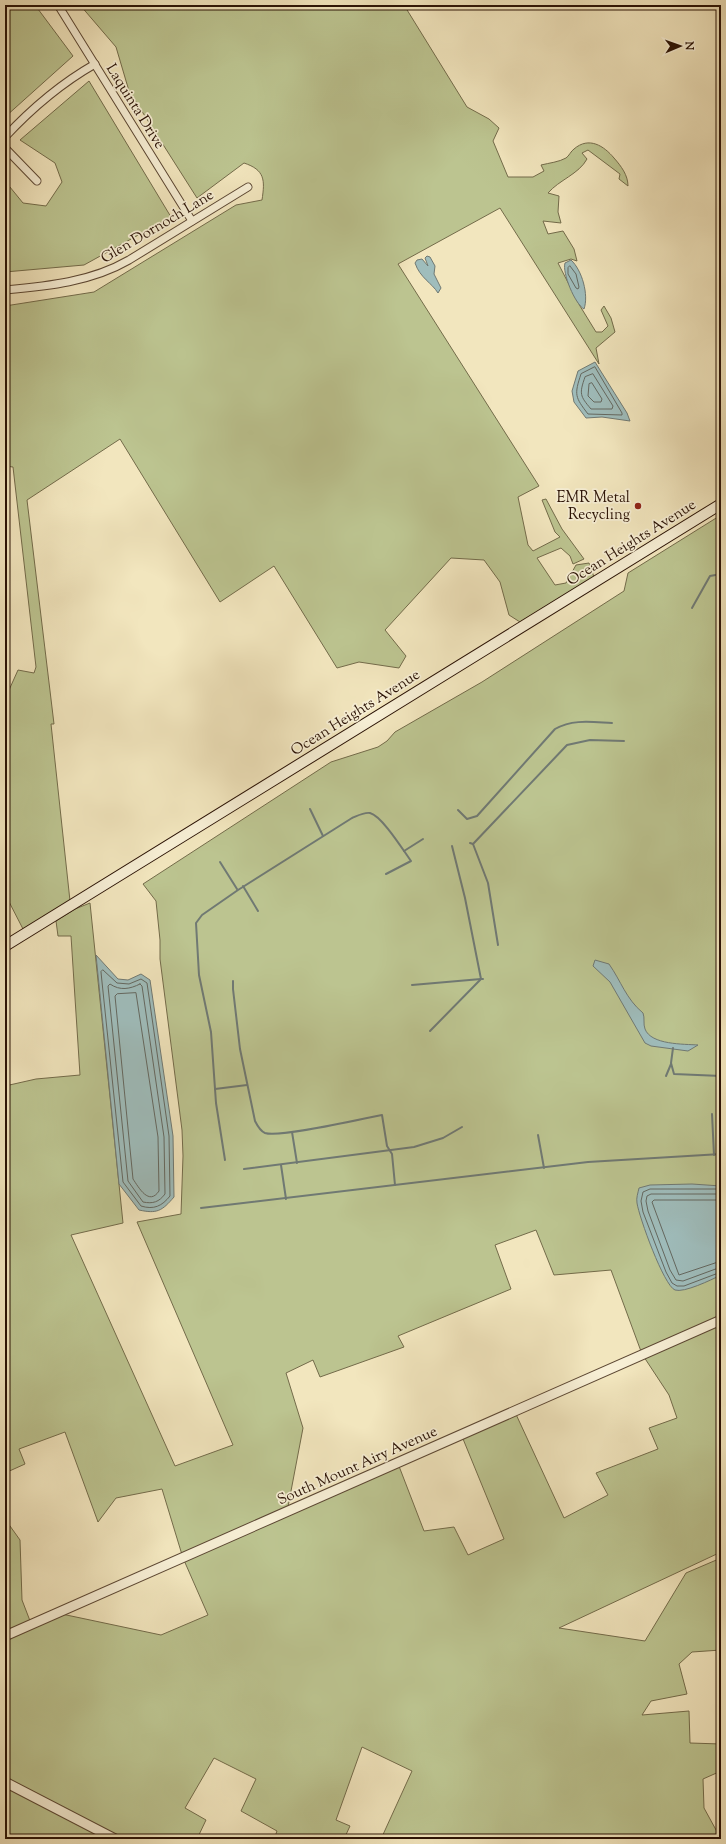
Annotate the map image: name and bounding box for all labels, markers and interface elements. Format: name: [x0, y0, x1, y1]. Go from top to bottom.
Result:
north arrow: [660, 26, 700, 66]
text: N: [681, 40, 697, 51]
street label: Laquinta Drive: [100, 60, 169, 153]
street label: Glen Dornoch Lane: [97, 185, 218, 269]
place label: EMR Metal Recycling: [556, 488, 630, 526]
street label: Ocean Heights Avenue: [563, 495, 700, 592]
marker: EMR Metal Recycling: [633, 501, 643, 511]
street label: Ocean Heights Avenue: [287, 665, 424, 762]
street label: South Mount Airy Avenue: [274, 1422, 441, 1511]

